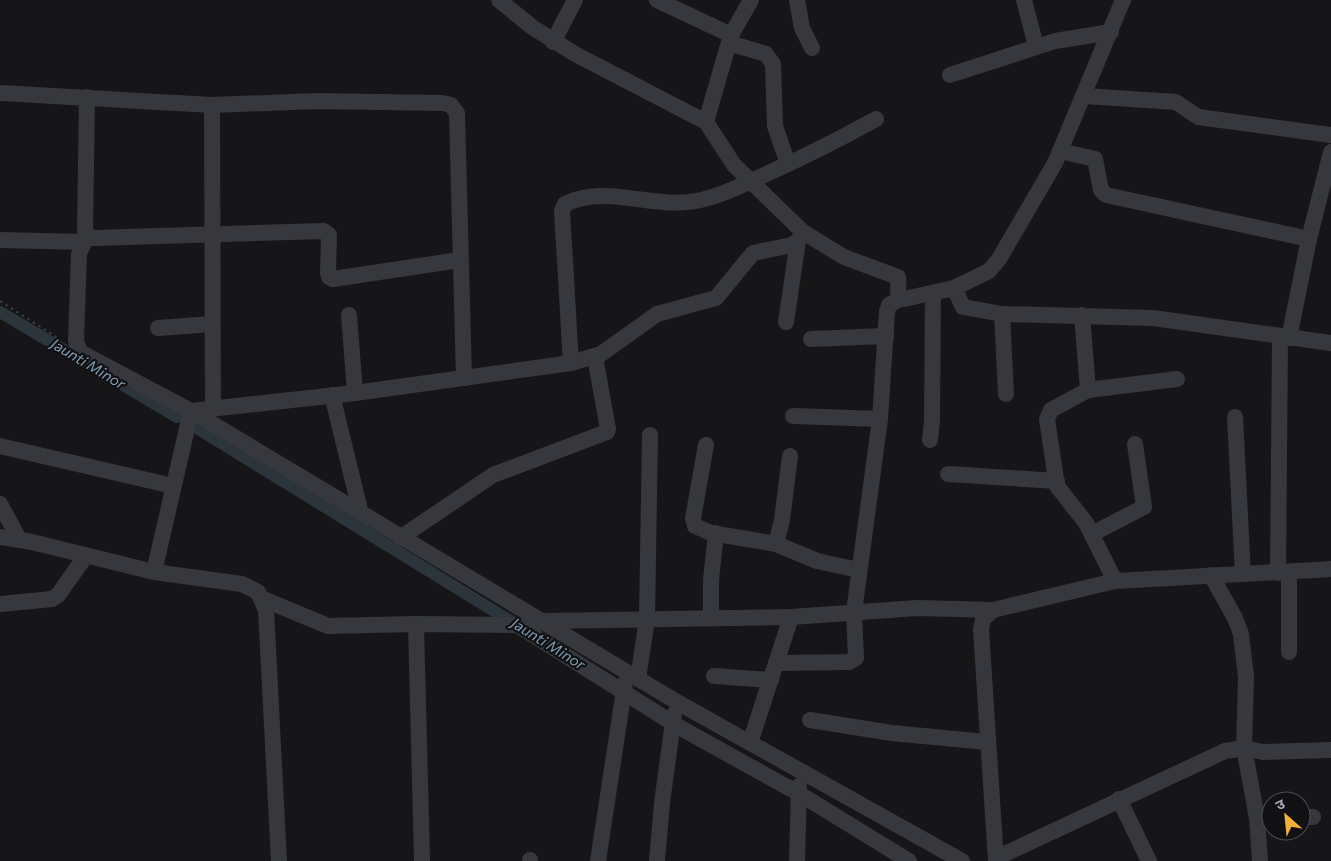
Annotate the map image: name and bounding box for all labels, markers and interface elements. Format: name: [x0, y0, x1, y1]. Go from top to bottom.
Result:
water label: Jaunti Minor: [46, 333, 130, 393]
water label: Jaunti Minor: [507, 612, 590, 674]
north arrow: [1261, 791, 1311, 841]
text: उ: [1272, 794, 1288, 813]

